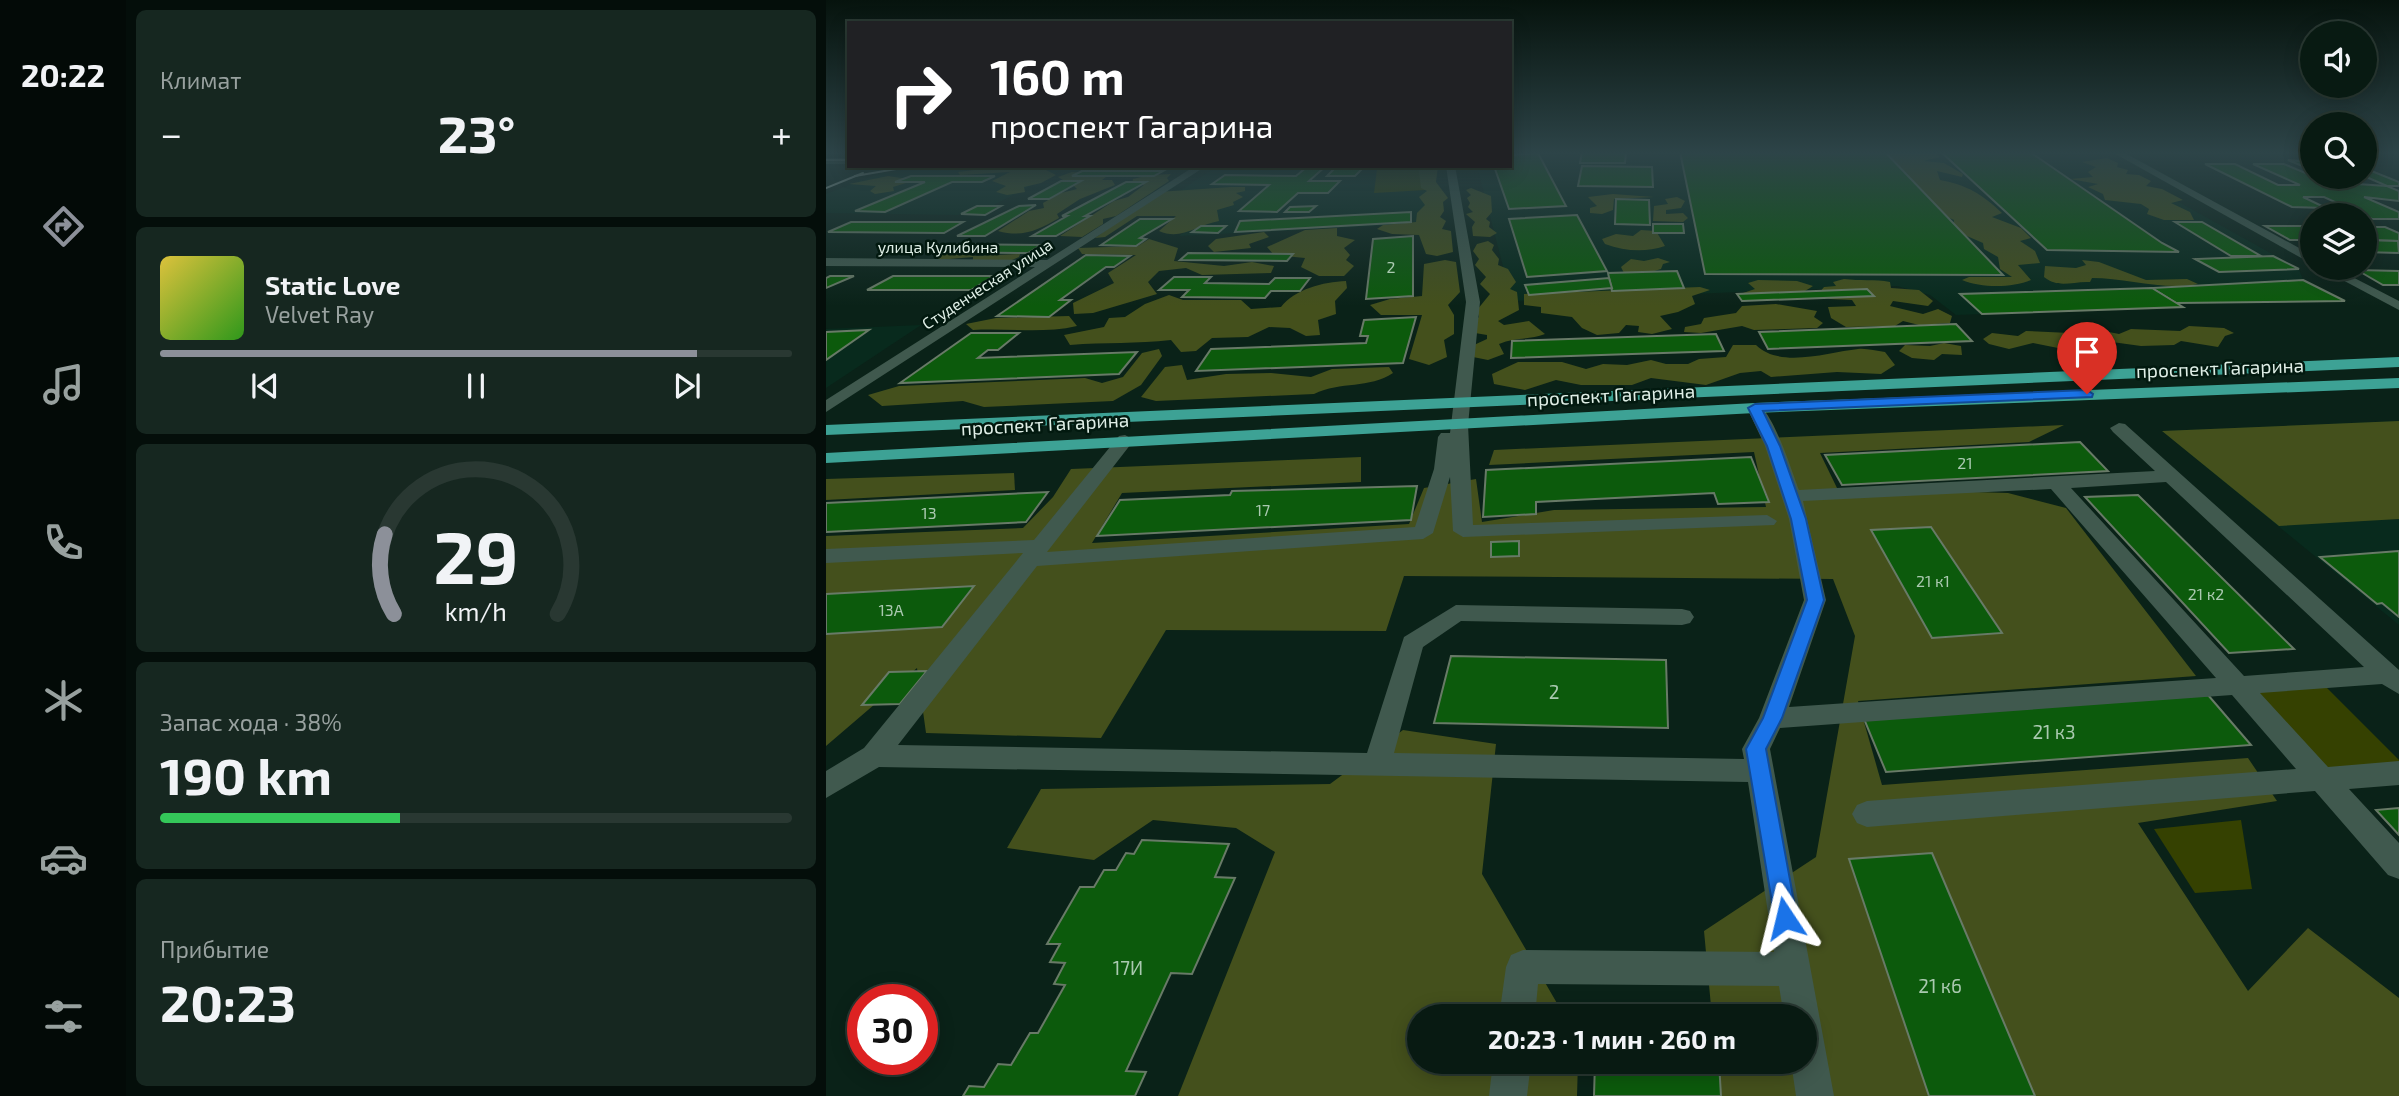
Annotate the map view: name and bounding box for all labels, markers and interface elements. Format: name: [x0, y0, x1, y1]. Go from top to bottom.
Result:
map controls: [2300, 21, 2377, 280]
button: sound: [2300, 21, 2377, 98]
text: 160 m: [990, 46, 1125, 105]
icon: right: [875, 49, 966, 140]
text: 20:22: [21, 55, 105, 93]
text: Климат: [160, 66, 241, 94]
text: 23°: [438, 101, 515, 163]
text: проспект Гагарина: [990, 106, 1273, 144]
text: −: [160, 110, 182, 156]
text: +: [771, 110, 792, 156]
button: search: [2300, 112, 2377, 189]
icon: directions: [39, 202, 88, 251]
button: layers: [2300, 203, 2377, 280]
street label: Студенческая улица: [918, 234, 1056, 334]
street label: улица Кулибина: [878, 237, 998, 257]
house number: 2: [1387, 257, 1396, 276]
text: Static Love: [265, 269, 401, 300]
text: Velvet Ray: [265, 300, 374, 328]
pin: [2057, 322, 2117, 394]
icon: arrive: [2068, 333, 2106, 371]
street label: проспект Гагарина: [2135, 353, 2304, 382]
icon: music: [39, 360, 88, 409]
icon: previous: [246, 367, 284, 405]
icon: pause: [457, 367, 495, 405]
icon: next: [668, 367, 706, 405]
street label: проспект Гагарина: [1526, 379, 1696, 410]
street label: проспект Гагарина: [960, 408, 1130, 439]
house number: 21: [1957, 453, 1973, 472]
house number: 17: [1256, 500, 1270, 519]
house number: 13: [921, 503, 937, 522]
text: 29: [433, 511, 519, 599]
icon: phone: [39, 518, 88, 567]
house number: 21 к1: [1916, 571, 1950, 590]
house number: 21 к2: [2188, 584, 2224, 603]
text: km/h: [445, 596, 507, 626]
house number: 13А: [878, 600, 904, 619]
icon: climate: [39, 676, 88, 725]
house number: 2: [1549, 680, 1559, 703]
text: Запас хода · 38%: [160, 708, 342, 736]
house number: 21 к3: [2032, 720, 2076, 743]
text: 190 km: [160, 743, 332, 805]
icon: car: [39, 834, 88, 883]
position arrow: [1748, 881, 1822, 955]
text: Прибытие: [160, 935, 269, 963]
house number: 17И: [1113, 956, 1143, 979]
text: 20:23: [160, 970, 296, 1032]
house number: 21 к6: [1918, 974, 1962, 997]
speed limit sign: 30: [847, 984, 938, 1075]
icon: filters: [39, 992, 88, 1041]
text: 20:23 · 1 мин · 260 m: [1488, 1023, 1736, 1054]

